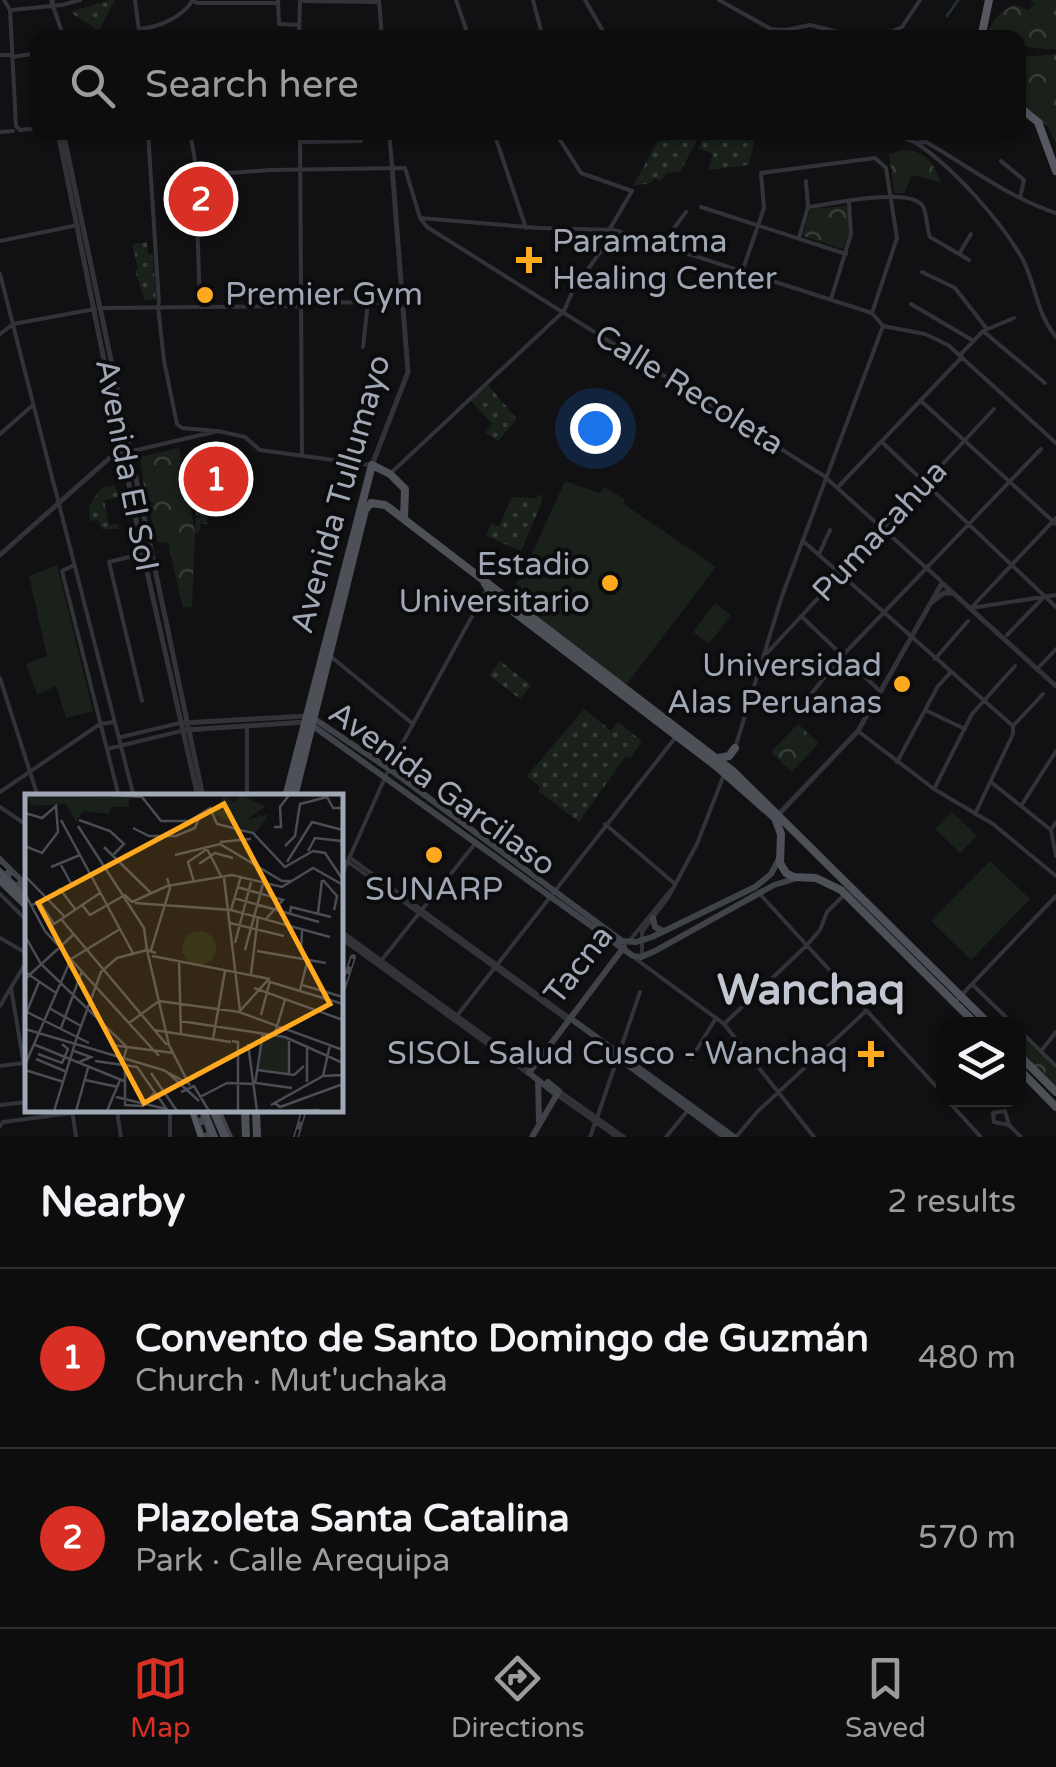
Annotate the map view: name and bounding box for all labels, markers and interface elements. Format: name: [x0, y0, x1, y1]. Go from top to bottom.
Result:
search box: [30, 30, 1026, 140]
icon: search: [65, 58, 120, 113]
text: Search here: [145, 62, 359, 108]
pin: 2: [168, 162, 234, 236]
place label: Paramatma Healing Center: [552, 223, 778, 298]
marker: Paramatma Healing Center: [516, 247, 542, 273]
place label: Premier Gym: [225, 276, 423, 314]
marker: Premier Gym: [194, 284, 216, 306]
street label: Calle Recoleta: [587, 317, 791, 463]
street label: Avenida Tullumayo: [283, 351, 399, 637]
street label: Avenida El Sol: [87, 356, 165, 574]
your location: [570, 403, 621, 454]
pin: 1: [184, 442, 248, 516]
street label: Pumacahua: [805, 452, 955, 610]
place label: Estadio Universitario: [399, 546, 590, 621]
marker: Estadio Universitario: [599, 572, 621, 594]
place label: Universidad Alas Peruanas: [667, 647, 882, 722]
marker: Universidad Alas Peruanas: [891, 673, 913, 695]
street label: Avenida Garcilaso: [321, 694, 563, 884]
inset map: [25, 794, 342, 1112]
marker: SUNARP: [423, 844, 445, 866]
place label: SUNARP: [365, 871, 503, 909]
street label: Tacna: [536, 918, 622, 1012]
district label: Wanchaq: [717, 965, 905, 1016]
map controls: [936, 1017, 1026, 1107]
button: layers: [936, 1017, 1026, 1107]
place label: SISOL Salud Cusco - Wanchaq: [387, 1035, 848, 1073]
marker: SISOL Salud Cusco - Wanchaq: [858, 1041, 884, 1067]
text: Nearby: [40, 1177, 185, 1228]
text: 2 results: [887, 1183, 1016, 1221]
text: Convento de Santo Domingo de Guzmán: [135, 1316, 869, 1362]
text: 1: [62, 1339, 83, 1377]
text: 480 m: [918, 1339, 1016, 1377]
text: Church · Mut'uchaka: [135, 1362, 448, 1400]
text: Plazoleta Santa Catalina: [135, 1496, 570, 1542]
text: 2: [62, 1519, 83, 1557]
text: 570 m: [918, 1519, 1016, 1557]
text: Park · Calle Arequipa: [135, 1542, 450, 1580]
tab: Map: [130, 1651, 191, 1745]
tab: Directions: [451, 1651, 585, 1745]
tab: Saved: [845, 1651, 926, 1745]

